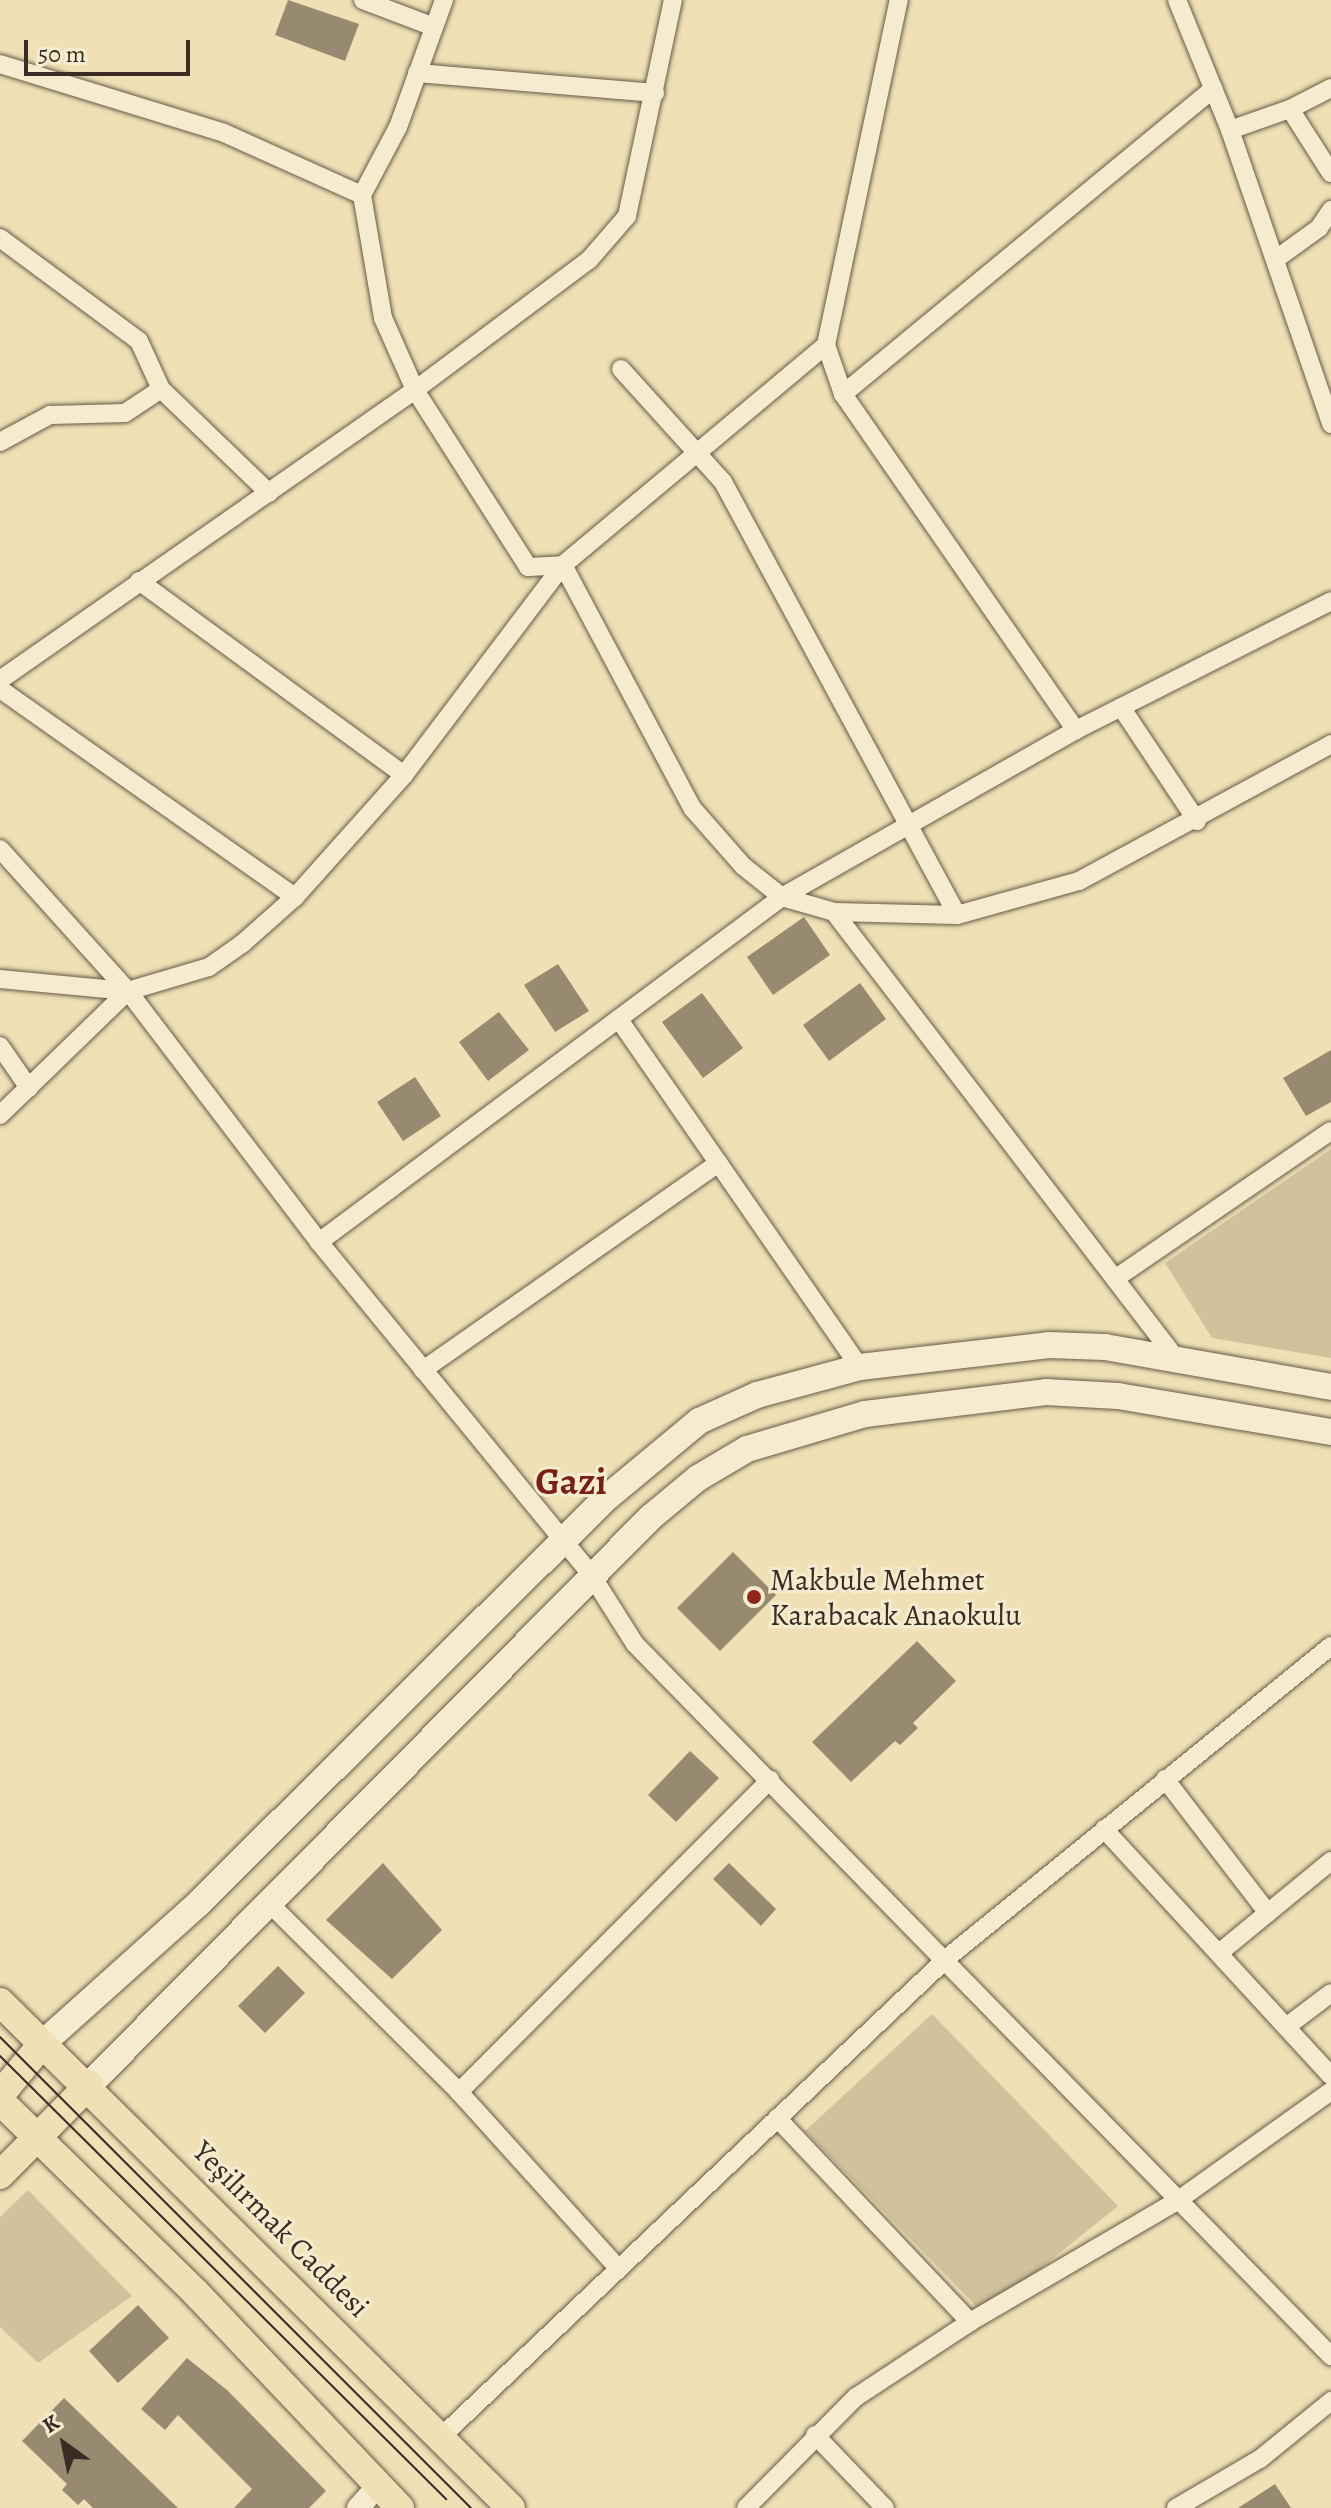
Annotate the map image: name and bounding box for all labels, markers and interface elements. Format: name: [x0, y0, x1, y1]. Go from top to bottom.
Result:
scale bar: [28, 24, 194, 74]
text: 50 m: [38, 38, 86, 70]
district label: Gazi: [535, 1459, 607, 1505]
place label: Makbule Mehmet Karabacak Anaokulu: [770, 1562, 1021, 1632]
marker: Makbule Mehmet Karabacak Anaokulu: [745, 1588, 763, 1606]
street label: Yeşilırmak Caddesi: [185, 2133, 377, 2325]
north arrow: [24, 2404, 104, 2484]
text: K: [37, 2407, 65, 2440]

